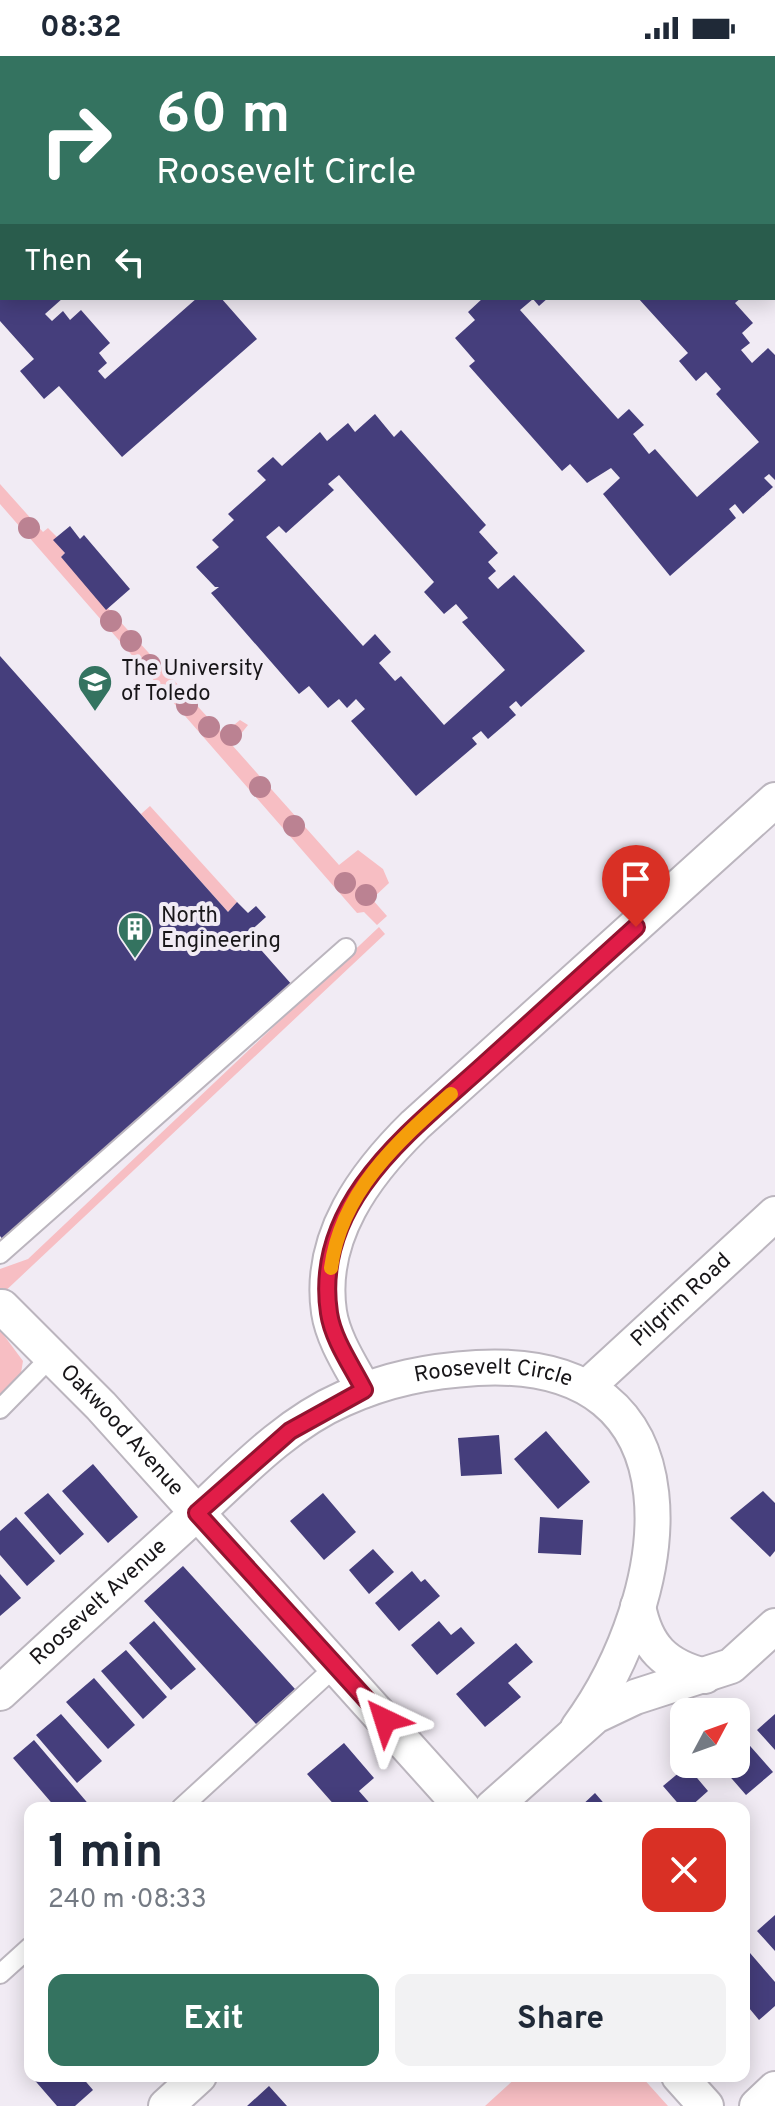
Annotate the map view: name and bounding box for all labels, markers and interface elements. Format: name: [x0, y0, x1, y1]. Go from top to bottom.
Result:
text: 08:32: [40, 10, 122, 47]
text: 60 m: [156, 82, 290, 152]
icon: right: [24, 88, 128, 192]
text: Roosevelt Circle: [156, 151, 416, 197]
icon: left: [108, 240, 152, 284]
text: Then: [24, 244, 92, 281]
place label: The University of Toledo: [121, 656, 264, 708]
school or university icon: The University of Toledo: [76, 663, 114, 713]
pin: [602, 845, 670, 927]
icon: arrive: [614, 857, 658, 901]
place label: North Engineering: [161, 903, 281, 955]
building icon: North Engineering: [116, 910, 154, 960]
street label: Pilgrim Road: [625, 1248, 737, 1353]
street label: Roosevelt Circle: [412, 1354, 576, 1393]
street label: Oakwood Avenue: [54, 1359, 189, 1502]
street label: Roosevelt Avenue: [25, 1533, 173, 1672]
position arrow: [343, 1678, 427, 1762]
north arrow: [670, 1698, 750, 1778]
map controls: [670, 1698, 750, 1778]
text: 1 min: [48, 1824, 163, 1884]
button: close: [642, 1828, 726, 1912]
text: 240 m · 08:33: [48, 1884, 207, 1917]
button: Exit: [48, 1974, 379, 2066]
button: Share: [395, 1974, 726, 2066]

